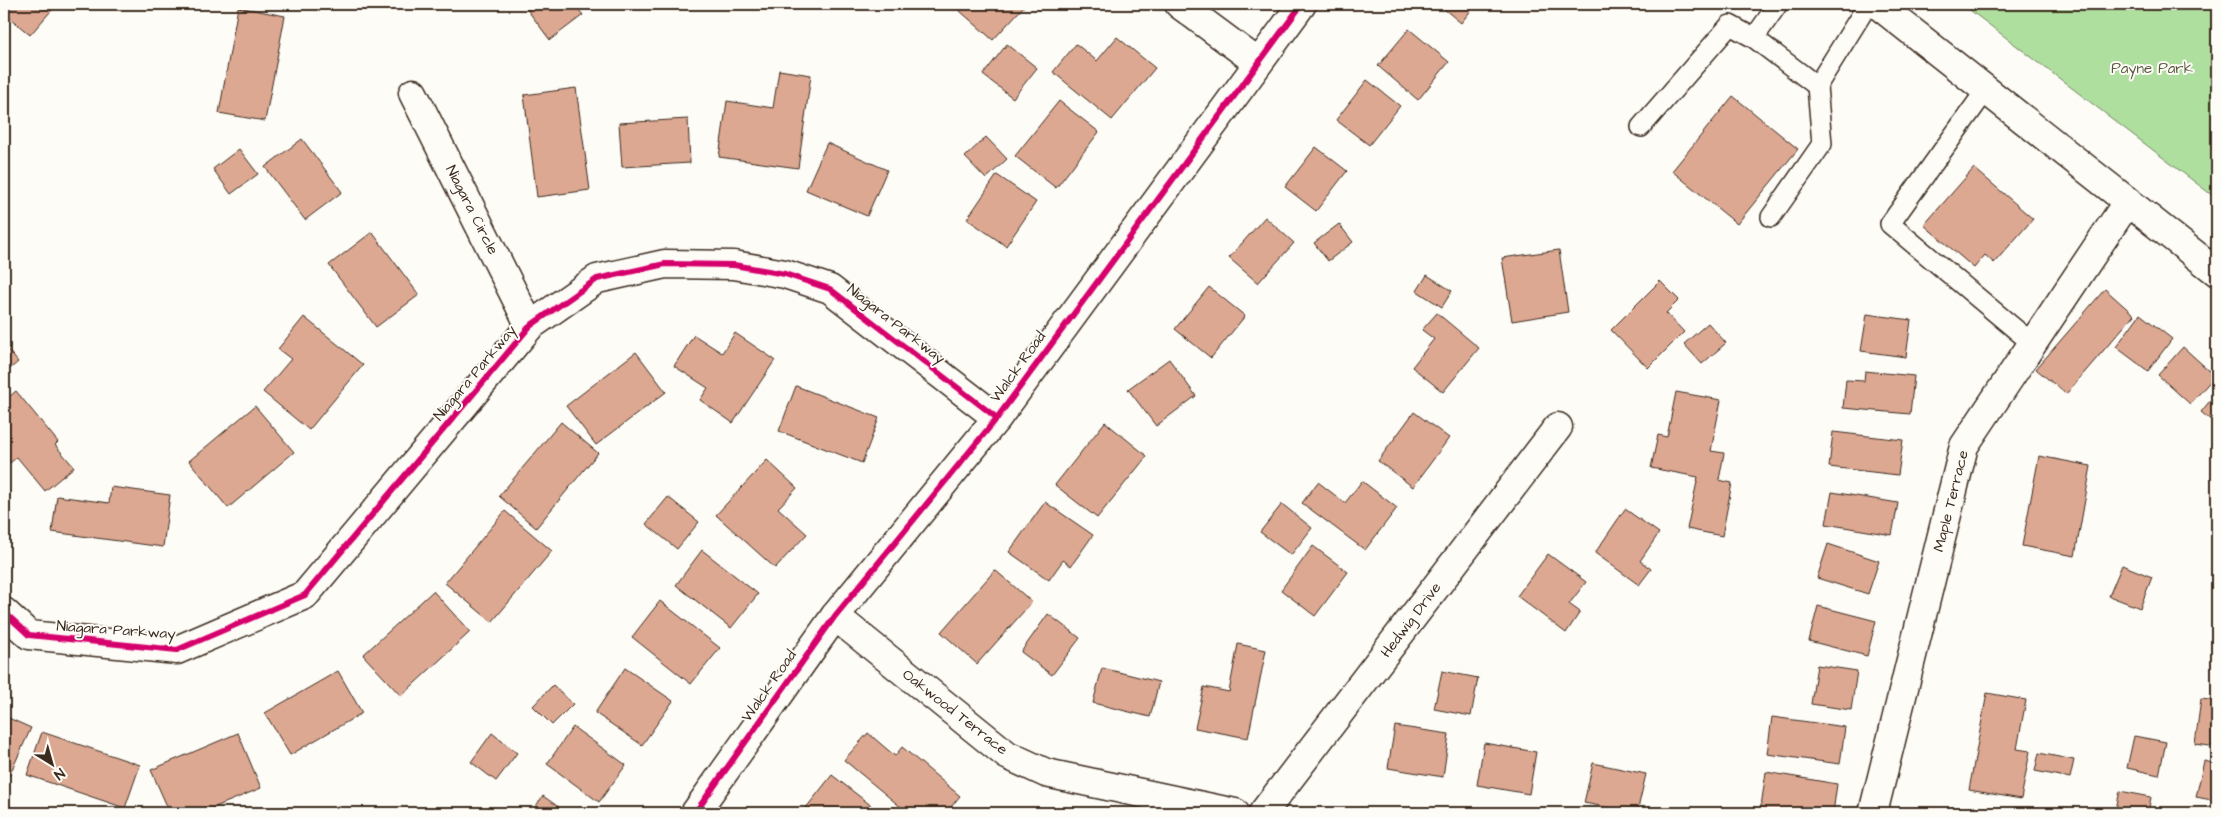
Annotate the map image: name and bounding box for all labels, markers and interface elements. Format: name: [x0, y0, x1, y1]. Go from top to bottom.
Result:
park label: Payne Park: [2111, 58, 2193, 80]
street label: Niagara Circle: [440, 162, 504, 259]
street label: Niagara Parkway: [842, 279, 949, 370]
street label: Niagara Parkway: [429, 321, 522, 426]
street label: Walck Road: [985, 327, 1051, 407]
street label: Maple Terrace: [1928, 448, 1974, 554]
street label: Hedwig Drive: [1376, 578, 1447, 663]
street label: Niagara Parkway: [56, 615, 176, 646]
street label: Walck Road: [737, 646, 802, 726]
street label: Oakwood Terrace: [898, 664, 1012, 760]
north arrow: [28, 740, 78, 790]
text: N: [50, 763, 69, 784]

